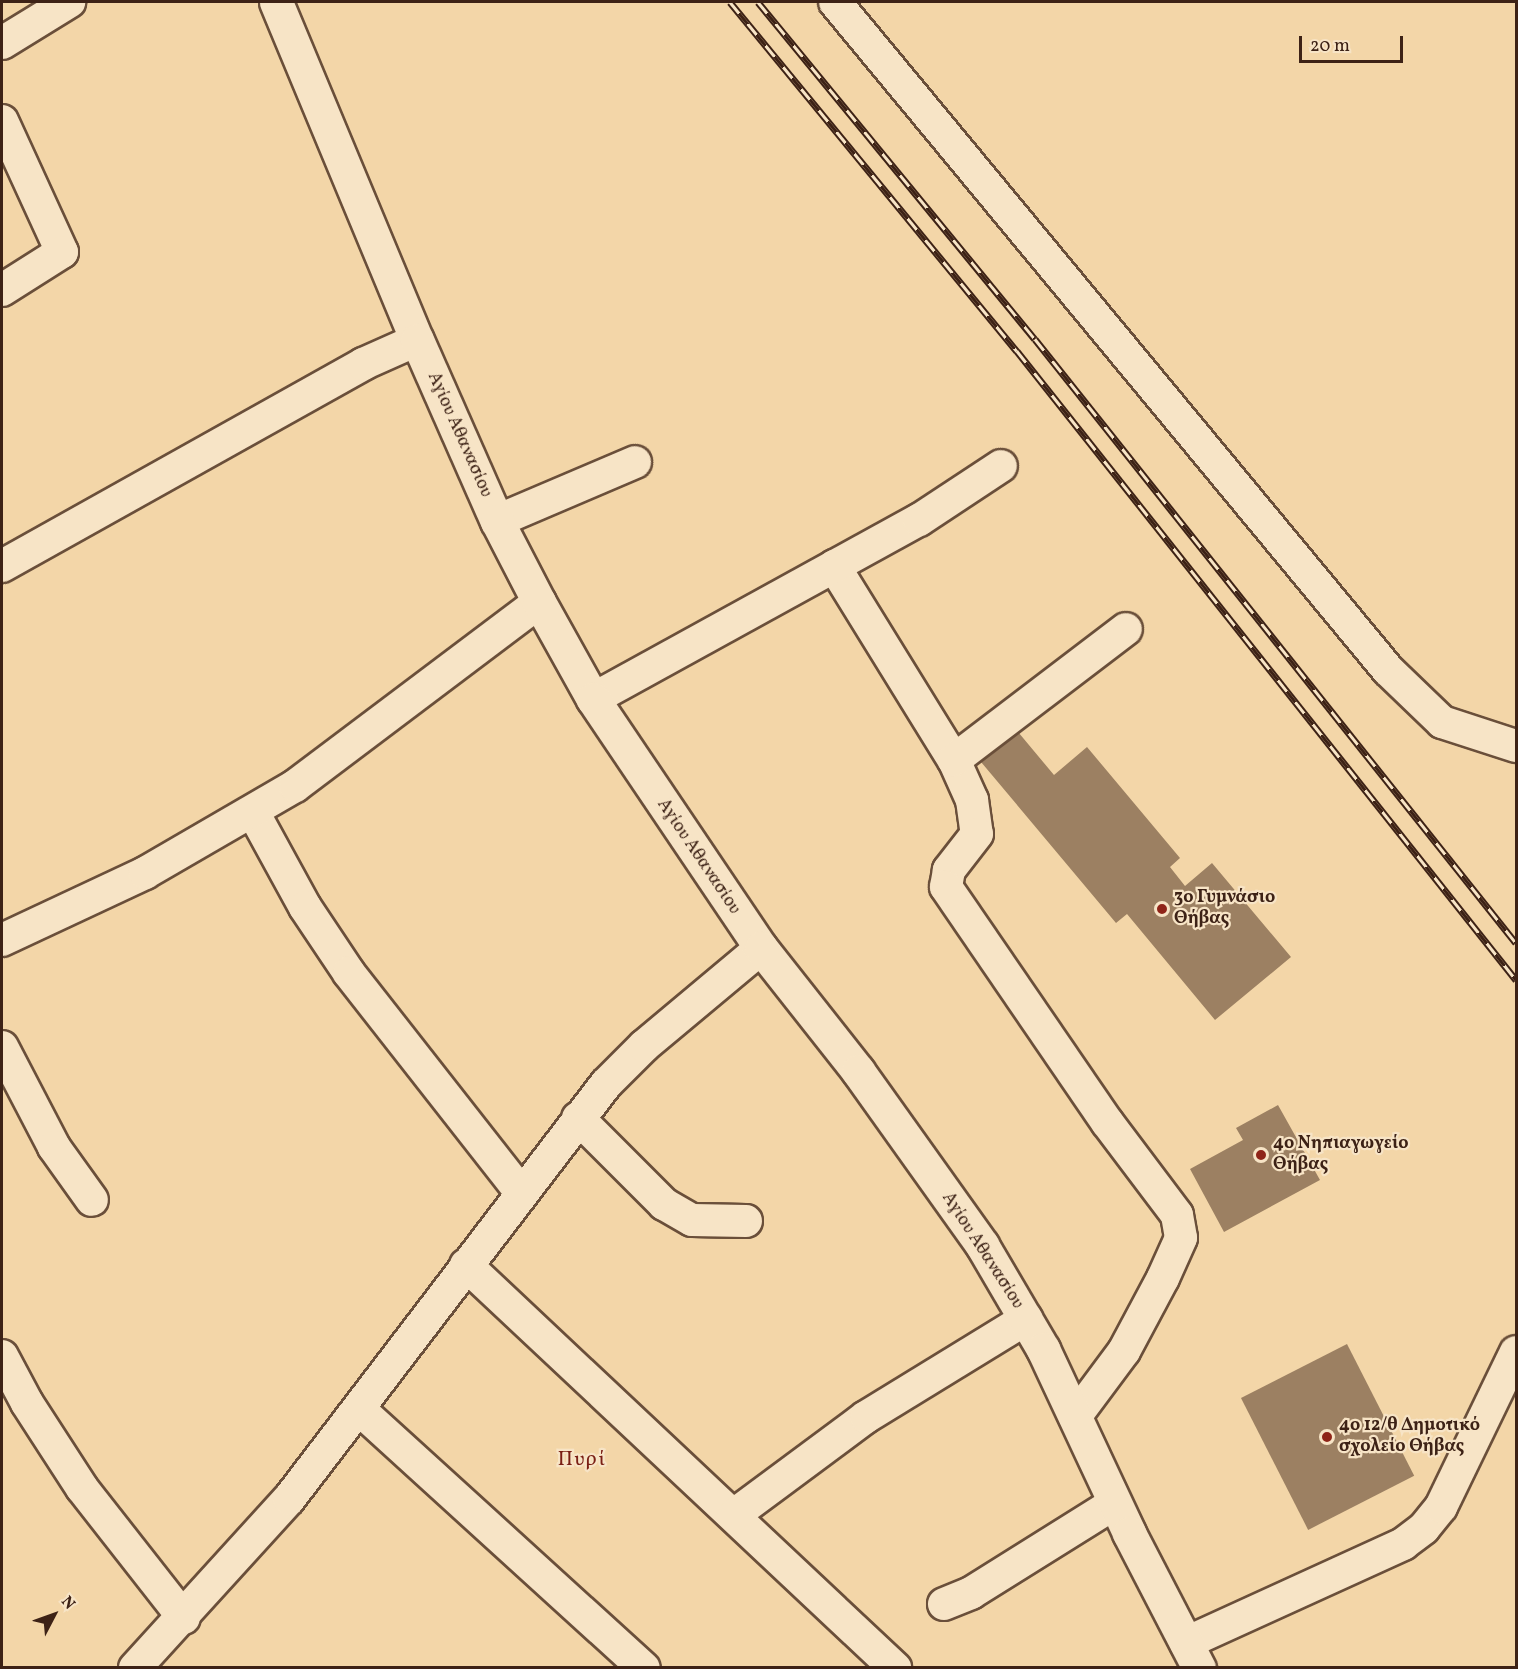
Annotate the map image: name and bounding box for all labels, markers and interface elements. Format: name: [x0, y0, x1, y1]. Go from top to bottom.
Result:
scale bar: [1302, 24, 1406, 62]
text: 20 m: [1310, 34, 1350, 59]
street label: Αγίου Αθανασίου: [422, 369, 496, 501]
street label: Αγίου Αθανασίου: [651, 795, 745, 919]
place label: 3ο Γυμνάσιο Θήβας: [1174, 888, 1275, 930]
marker: 3ο Γυμνάσιο Θήβας: [1155, 902, 1169, 916]
place label: 4ο Νηπιαγωγείο Θήβας: [1273, 1134, 1409, 1176]
marker: 4ο Νηπιαγωγείο Θήβας: [1254, 1148, 1268, 1162]
street label: Αγίου Αθανασίου: [936, 1189, 1028, 1313]
place label: 4ο 12/θ Δημοτικό σχολείο Θήβας: [1339, 1416, 1480, 1458]
marker: 4ο 12/θ Δημοτικό σχολείο Θήβας: [1320, 1430, 1334, 1444]
district label: Πυρί: [557, 1447, 607, 1473]
north arrow: [24, 1585, 84, 1645]
text: N: [55, 1592, 80, 1615]

